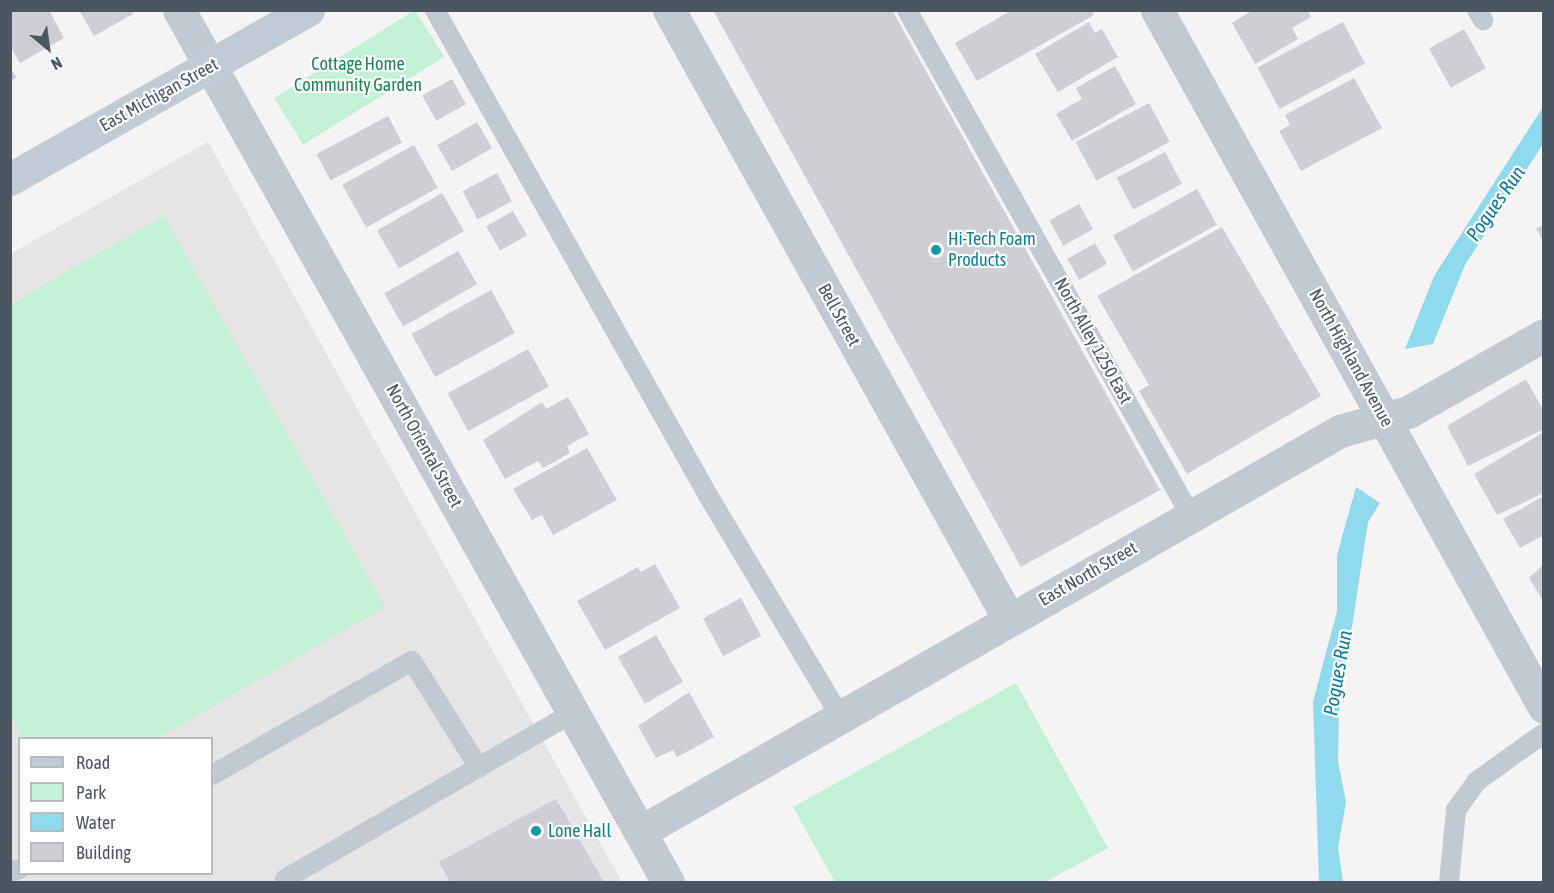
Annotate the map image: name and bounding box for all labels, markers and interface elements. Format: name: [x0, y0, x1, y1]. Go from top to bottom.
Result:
north arrow: [18, 18, 78, 78]
text: N: [48, 54, 65, 74]
street label: East Michigan Street: [96, 54, 222, 136]
park label: Cottage Home Community Garden: [294, 54, 422, 97]
water label: Pogues Run: [1460, 161, 1530, 245]
place label: Hi-Tech Foam Products: [948, 229, 1036, 272]
marker: Hi-Tech Foam Products: [929, 243, 943, 257]
street label: North Alley 1250 East: [1049, 274, 1137, 408]
street label: Bell Street: [813, 280, 865, 350]
street label: North Highland Avenue: [1304, 285, 1398, 431]
street label: North Oriental Street: [381, 381, 467, 511]
street label: East North Street: [1035, 537, 1141, 611]
water label: Pogues Run: [1318, 628, 1356, 718]
legend: [18, 737, 213, 875]
text: Road: [76, 752, 110, 773]
text: Park: [76, 782, 106, 803]
text: Water: [76, 812, 115, 833]
place label: Lone Hall: [548, 820, 611, 842]
marker: Lone Hall: [529, 824, 543, 838]
text: Building: [76, 842, 131, 863]

